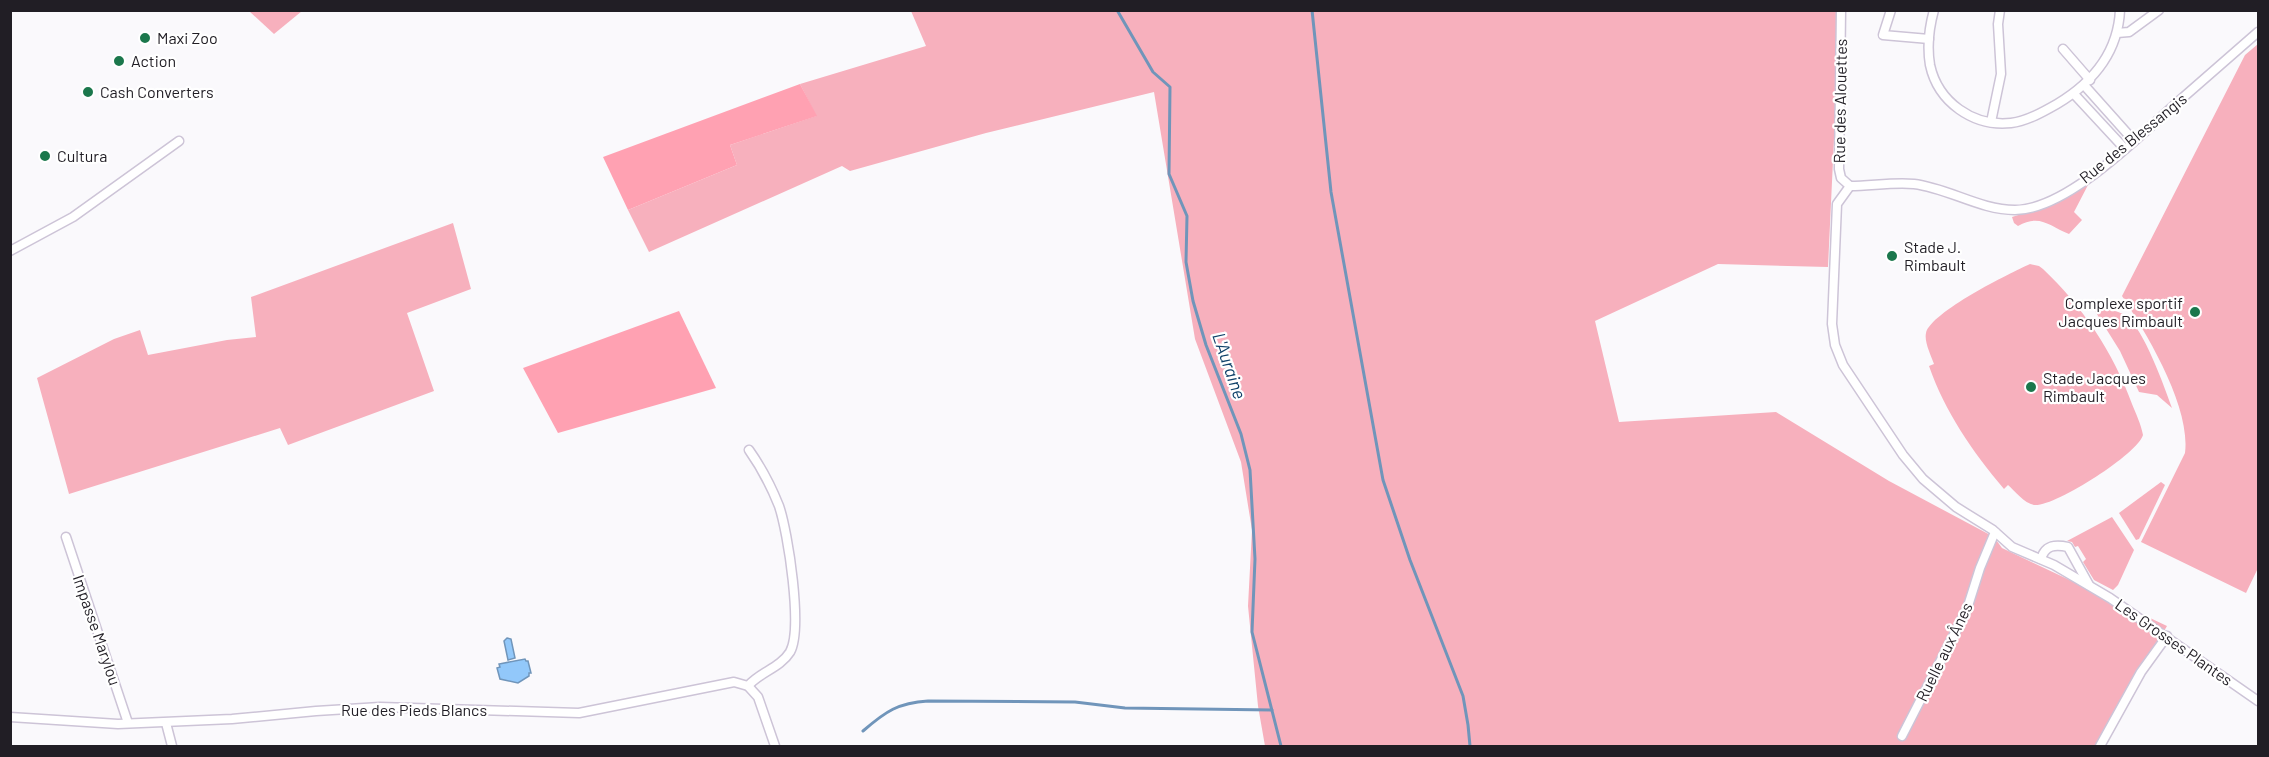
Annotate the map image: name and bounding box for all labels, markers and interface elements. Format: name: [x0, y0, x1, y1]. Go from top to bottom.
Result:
place label: Maxi Zoo: [157, 28, 218, 47]
marker: Maxi Zoo: [138, 31, 152, 45]
street label: Rue des Alouettes: [1829, 38, 1850, 164]
place label: Action: [131, 51, 176, 70]
marker: Action: [112, 54, 126, 68]
place label: Cash Converters: [100, 82, 214, 101]
marker: Cash Converters: [81, 85, 95, 99]
street label: Rue des Blessangis: [2075, 89, 2190, 187]
place label: Cultura: [57, 146, 107, 165]
marker: Cultura: [38, 149, 52, 163]
place label: Stade J. Rimbault: [1904, 237, 1966, 274]
marker: Stade J. Rimbault: [1885, 249, 1899, 263]
place label: Complexe sportif Jacques Rimbault: [2059, 293, 2183, 330]
marker: Complexe sportif Jacques Rimbault: [2188, 305, 2202, 319]
water label: L'Auraine: [1208, 329, 1252, 402]
place label: Stade Jacques Rimbault: [2043, 368, 2146, 405]
marker: Stade Jacques Rimbault: [2024, 380, 2038, 394]
street label: Impasse Marylou: [70, 572, 125, 688]
street label: Les Grosses Plantes: [2112, 594, 2237, 689]
street label: Ruelle aux Ânes: [1911, 599, 1976, 704]
street label: Rue des Pieds Blancs: [341, 700, 487, 719]

